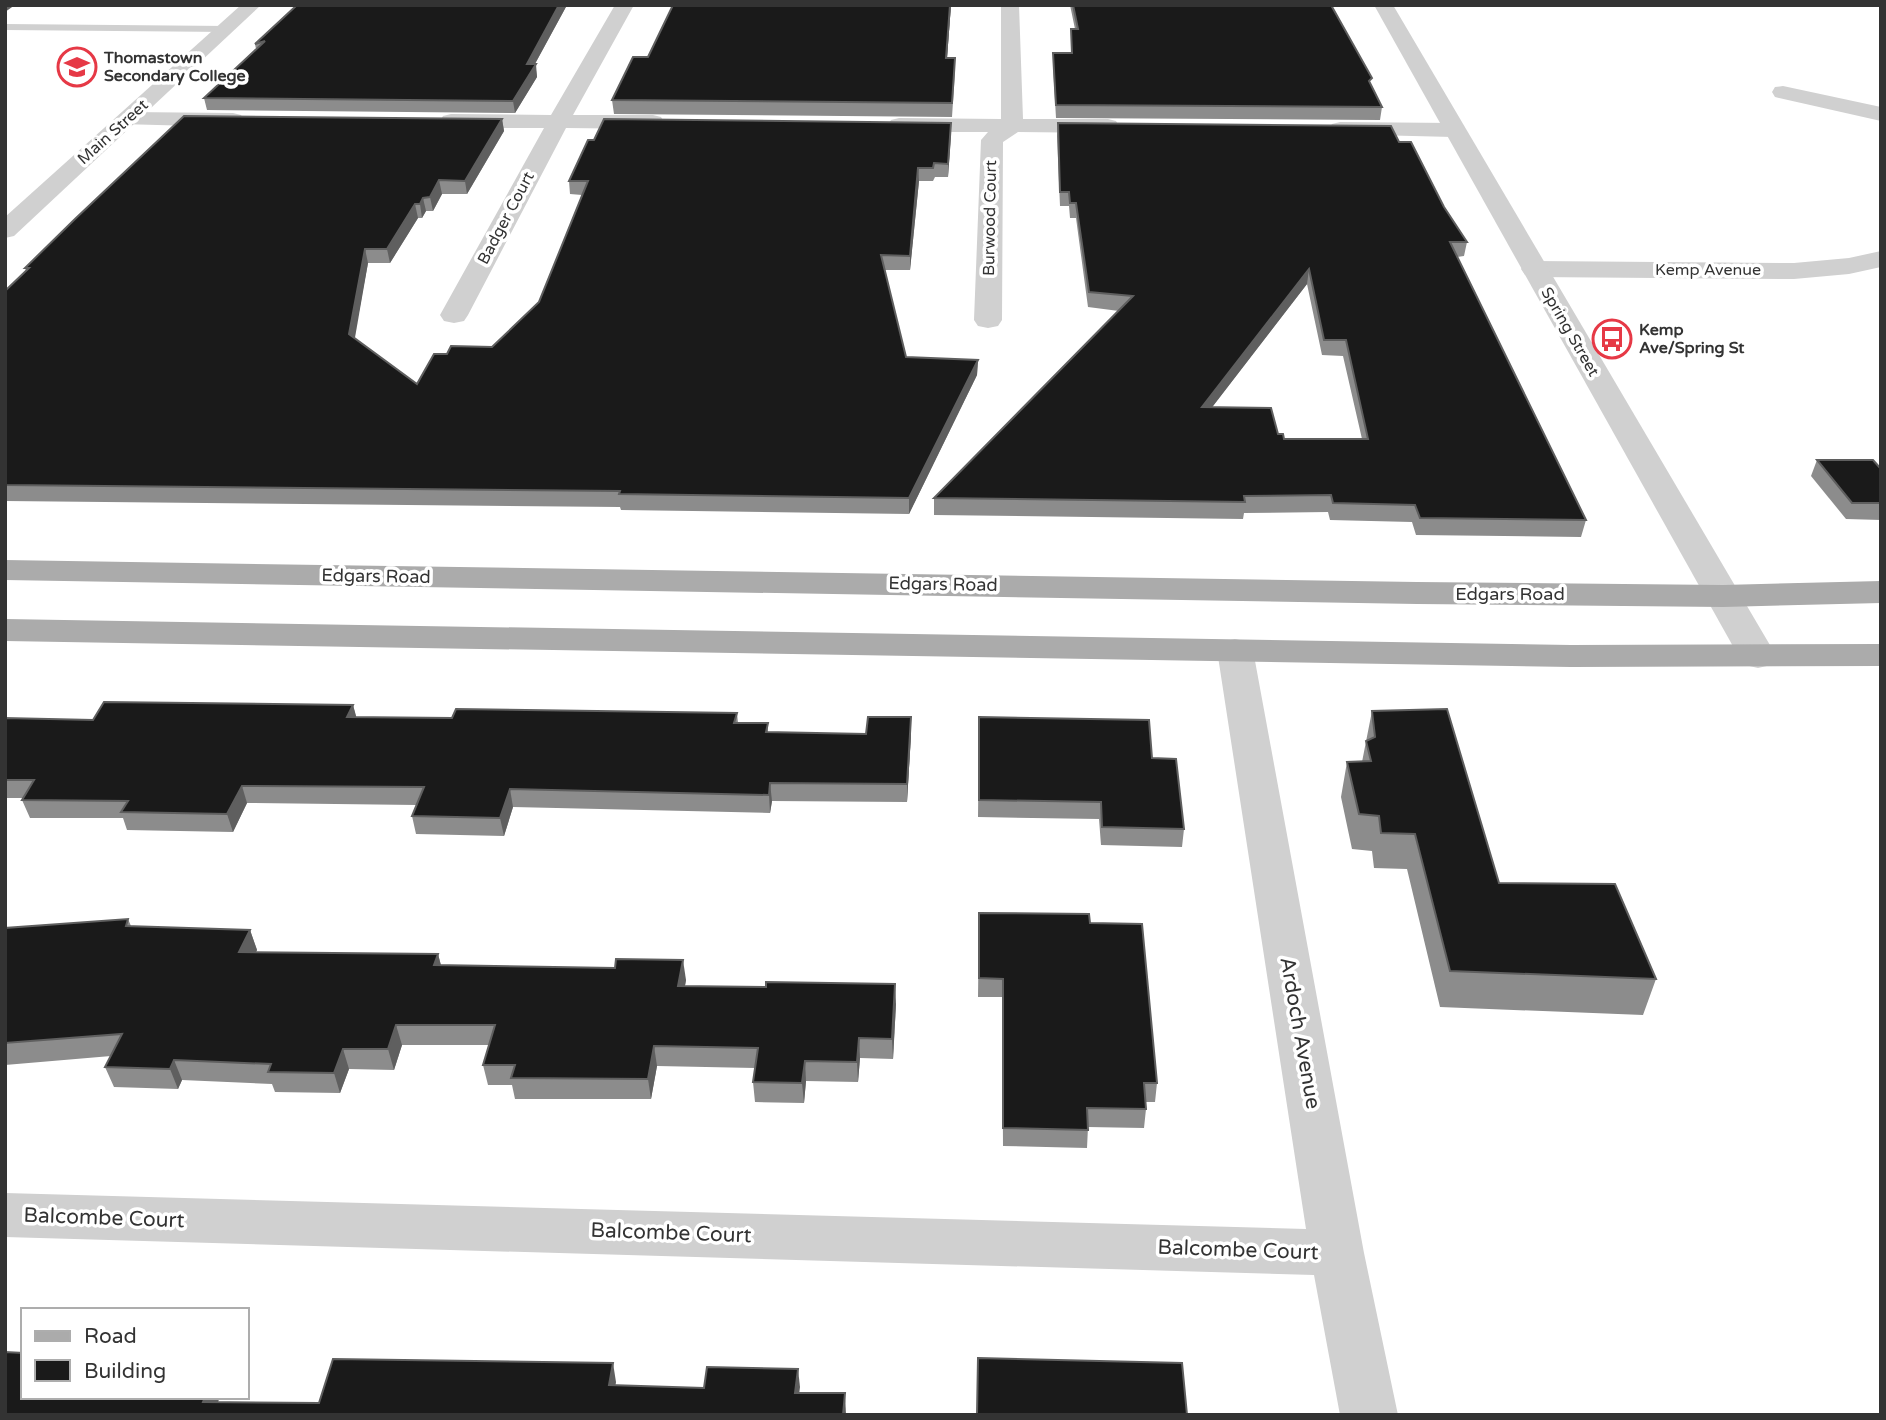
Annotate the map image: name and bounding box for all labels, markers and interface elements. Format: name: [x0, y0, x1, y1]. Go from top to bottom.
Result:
school or university icon: Thomastown Secondary College: [56, 46, 98, 88]
place label: Thomastown Secondary College: [103, 48, 246, 86]
street label: Main Street: [74, 95, 152, 169]
street label: Burwood Court: [979, 160, 1001, 276]
street label: Badger Court: [473, 168, 539, 268]
street label: Kemp Avenue: [1655, 260, 1761, 280]
street label: Spring Street: [1536, 284, 1604, 380]
bus stop icon: Kemp Ave/Spring St: [1591, 318, 1633, 360]
place label: Kemp Ave/Spring St: [1639, 320, 1745, 358]
street label: Edgars Road: [321, 564, 431, 588]
street label: Edgars Road: [888, 572, 998, 596]
street label: Edgars Road: [1455, 583, 1565, 605]
street label: Ardoch Avenue: [1274, 955, 1326, 1111]
street label: Balcombe Court: [23, 1203, 185, 1233]
street label: Balcombe Court: [590, 1218, 752, 1248]
street label: Balcombe Court: [1157, 1235, 1319, 1265]
legend: [21, 1308, 248, 1399]
text: Road: [84, 1324, 137, 1349]
text: Building: [84, 1359, 166, 1384]

